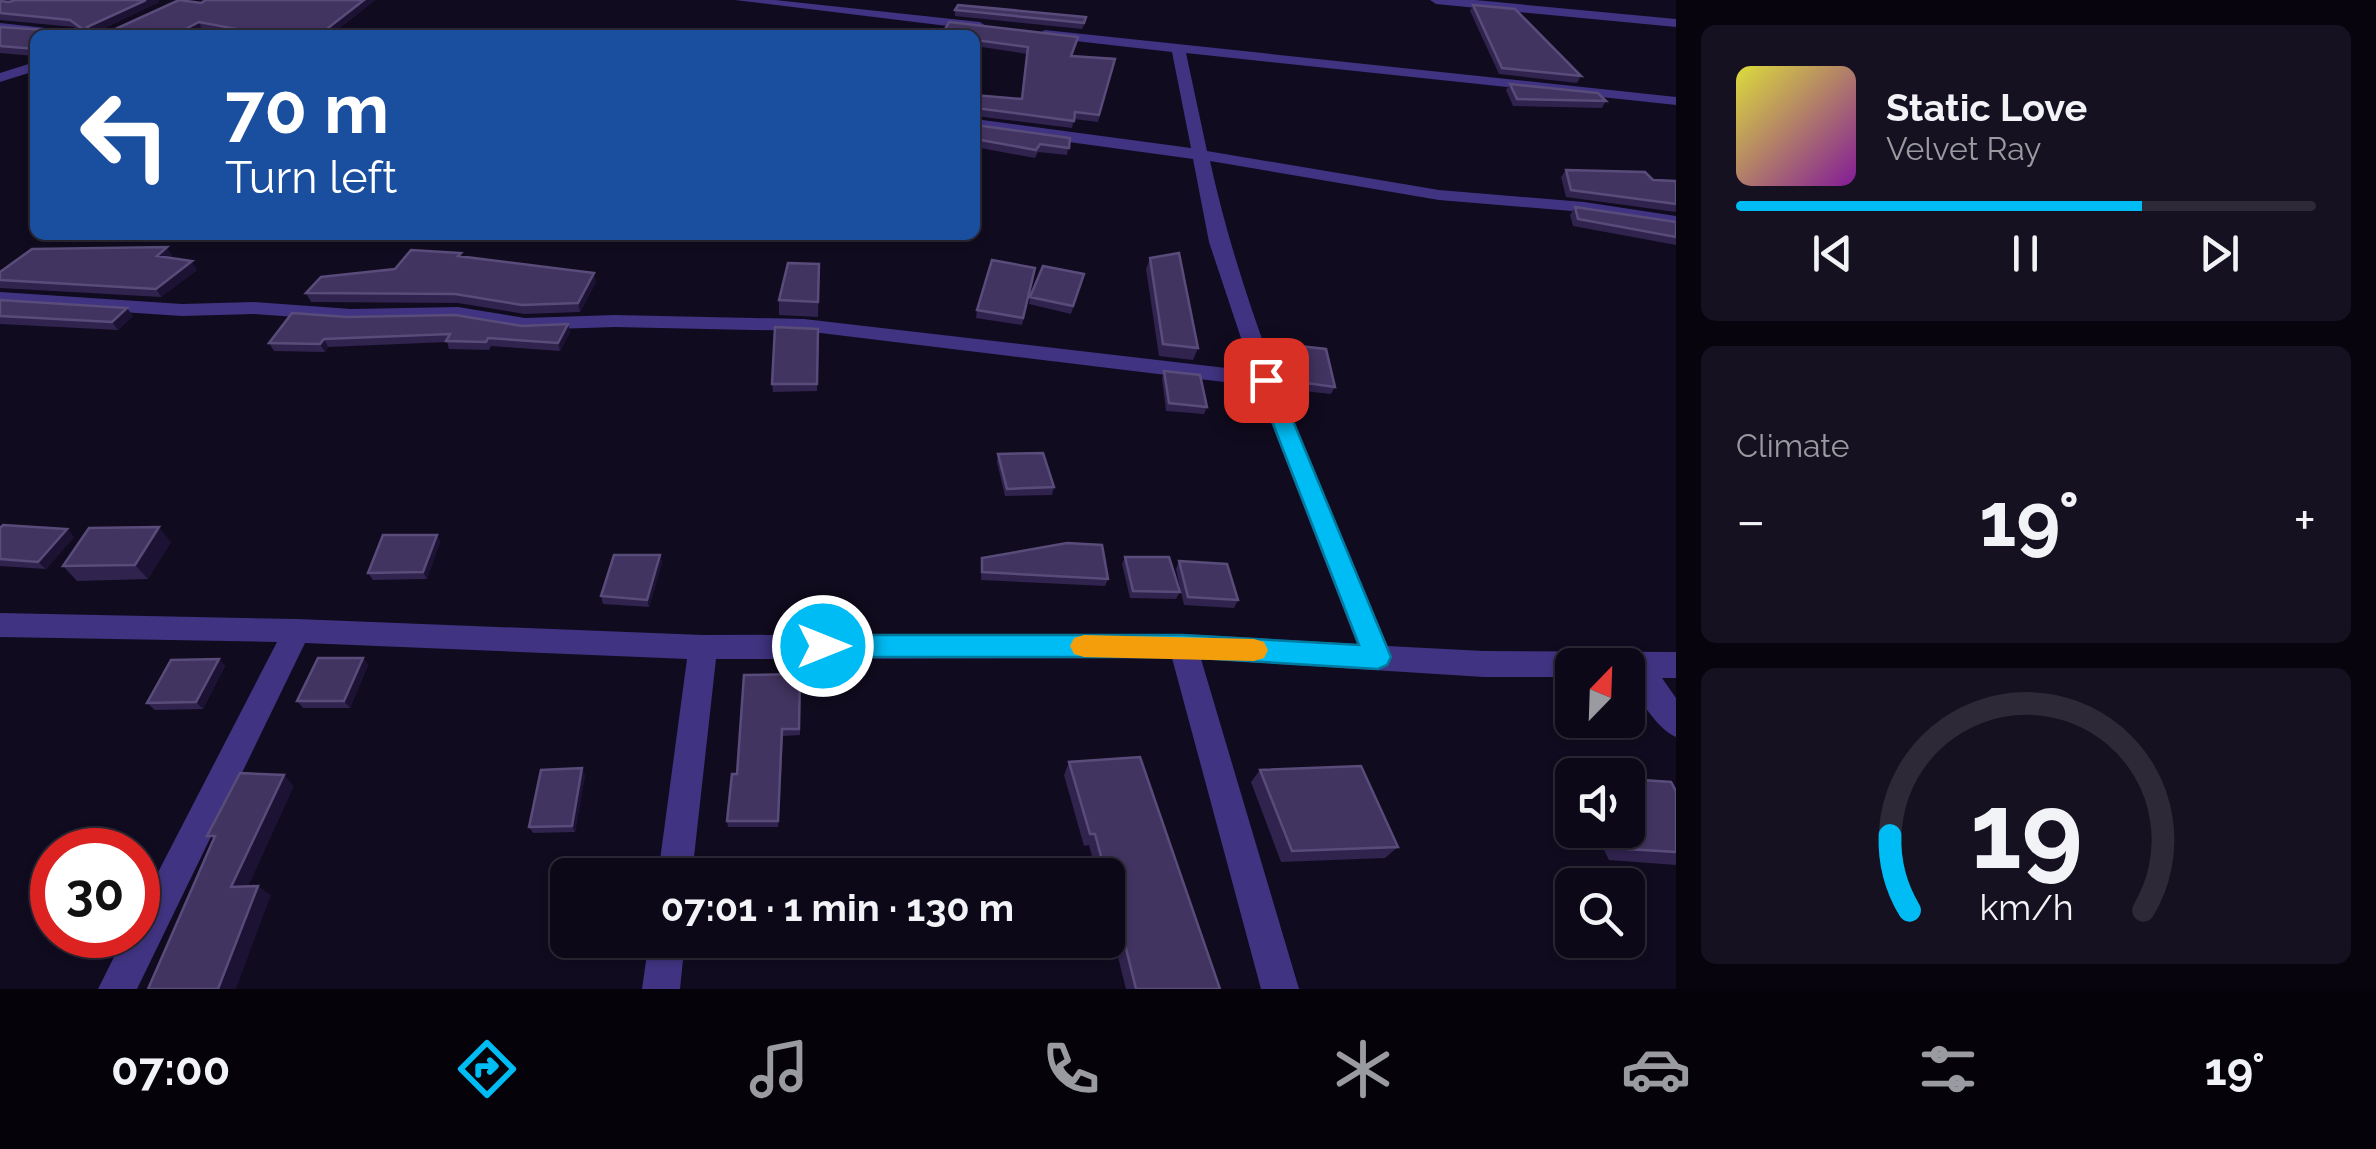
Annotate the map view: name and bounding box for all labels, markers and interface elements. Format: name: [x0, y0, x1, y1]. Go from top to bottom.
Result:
text: 70 m: [225, 67, 389, 149]
icon: left: [60, 70, 190, 200]
text: Static Love: [1886, 85, 2087, 130]
text: Velvet Ray: [1886, 130, 2041, 167]
text: Turn left: [225, 151, 397, 204]
icon: previous: [1805, 226, 1860, 281]
icon: pause: [1998, 226, 2053, 281]
icon: next: [2192, 226, 2247, 281]
pin: [1224, 338, 1309, 423]
icon: arrive: [1239, 353, 1294, 408]
text: Climate: [1736, 427, 1850, 464]
text: 19°: [1979, 475, 2080, 564]
text: −: [1736, 488, 1766, 553]
text: +: [2293, 488, 2316, 553]
position arrow: [771, 594, 875, 698]
north arrow: [1555, 648, 1645, 738]
map controls: [1555, 648, 1645, 958]
button: sound: [1555, 758, 1645, 848]
text: 19: [1970, 770, 2082, 892]
speed limit sign: 30: [30, 828, 160, 958]
button: search: [1555, 868, 1645, 958]
text: 07:01 · 1 min · 130 m: [661, 885, 1014, 930]
text: km/h: [1979, 886, 2073, 928]
icon: directions: [452, 1034, 522, 1104]
icon: music: [744, 1034, 814, 1104]
icon: phone: [1036, 1034, 1106, 1104]
icon: climate: [1328, 1034, 1398, 1104]
icon: car: [1621, 1034, 1691, 1104]
icon: filters: [1913, 1034, 1983, 1104]
text: 07:00: [111, 1043, 230, 1096]
text: 19°: [2205, 1043, 2265, 1096]

